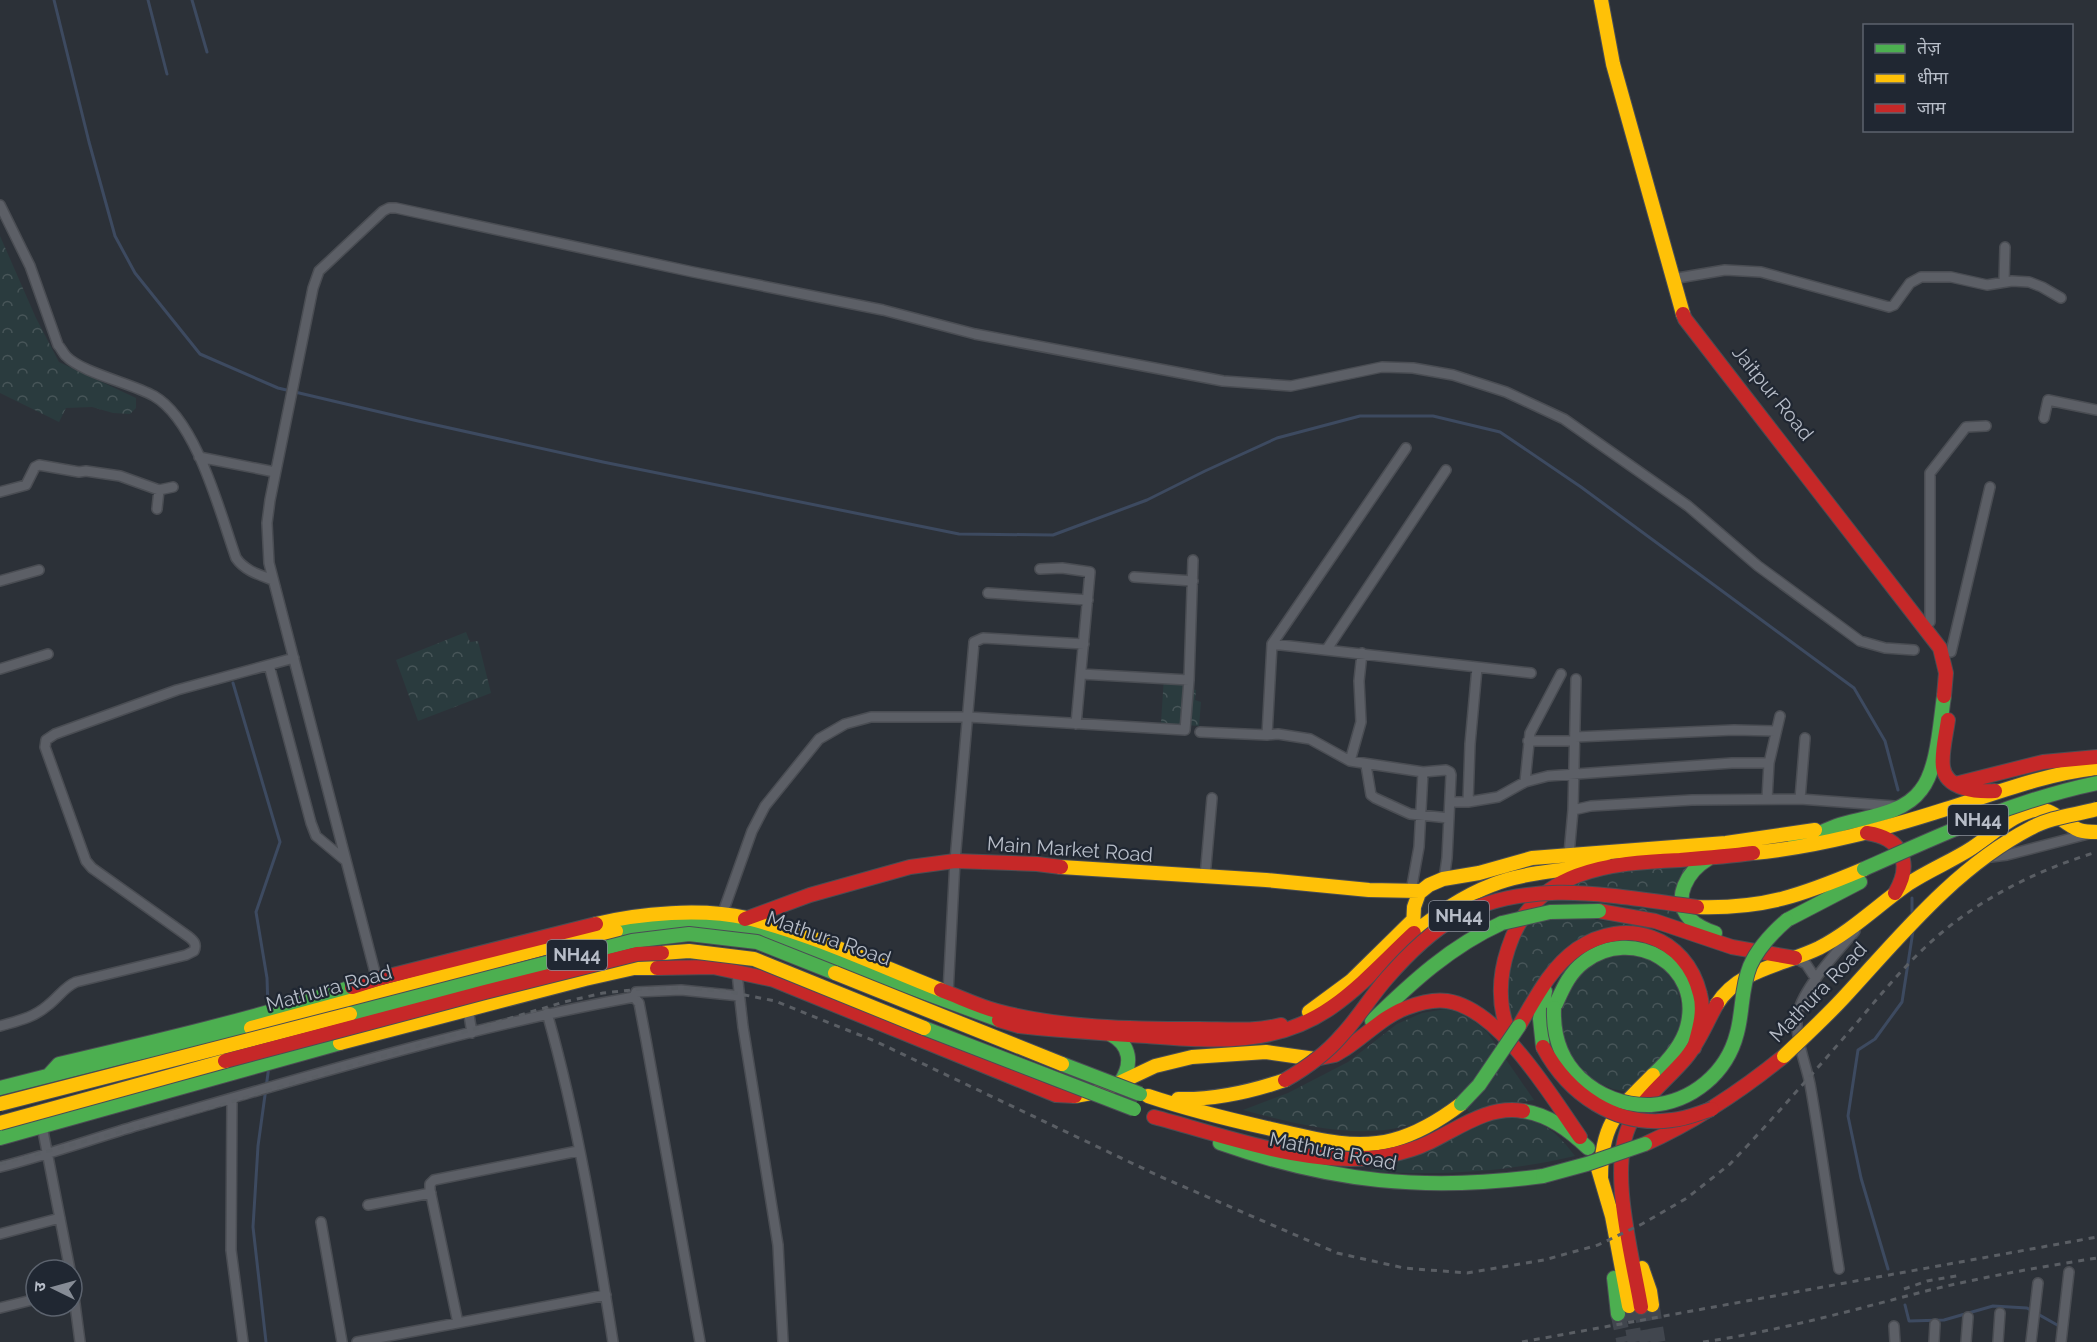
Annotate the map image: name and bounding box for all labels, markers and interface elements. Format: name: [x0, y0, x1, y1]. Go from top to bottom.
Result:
legend: [1863, 24, 2073, 132]
text: तेज़: [1917, 37, 1941, 58]
text: धीमा: [1917, 67, 1948, 88]
text: जाम: [1917, 97, 1947, 118]
street label: Jaitpur Road: [1727, 341, 1819, 445]
road number: NH44: [1948, 805, 2008, 835]
street label: Main Market Road: [986, 831, 1154, 867]
road number: NH44: [1429, 901, 1489, 931]
street label: Mathura Road: [764, 906, 894, 970]
street label: Mathura Road: [1764, 937, 1872, 1047]
road number: NH44: [547, 940, 607, 970]
street label: Mathura Road: [263, 960, 395, 1016]
street label: Mathura Road: [1267, 1127, 1399, 1175]
north arrow: [24, 1258, 84, 1318]
text: उ: [30, 1281, 49, 1292]

